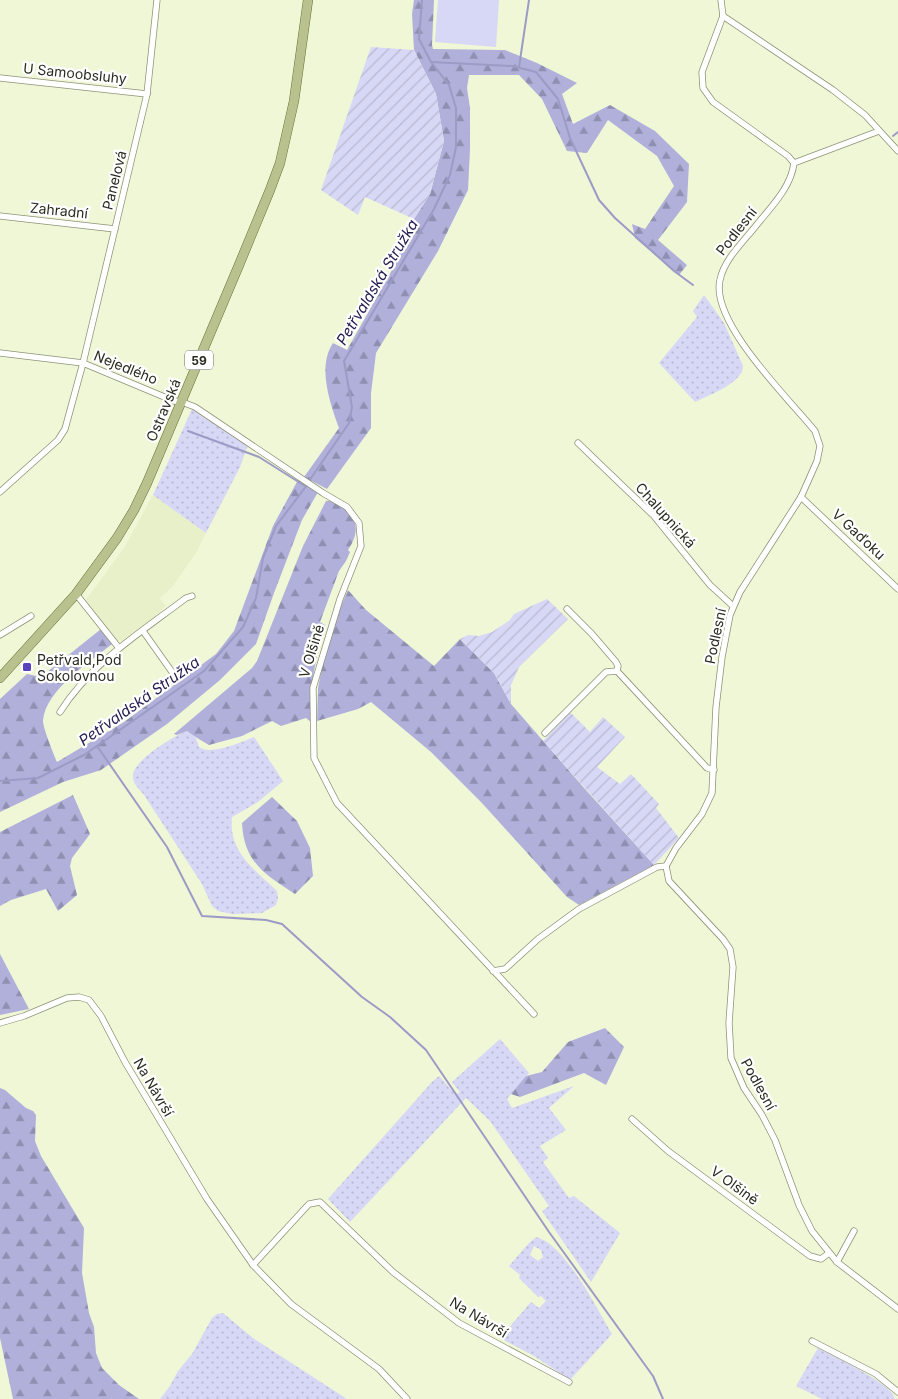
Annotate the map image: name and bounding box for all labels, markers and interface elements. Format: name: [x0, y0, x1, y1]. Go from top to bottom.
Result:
street label: U Samoobsluhy: [22, 59, 128, 87]
street label: Panelová: [98, 149, 130, 211]
street label: Zahradní: [29, 198, 89, 222]
street label: Podlesní: [712, 203, 760, 258]
water label: Petřvaldská Stružka: [332, 216, 422, 348]
street label: Nejedlého: [92, 347, 160, 387]
road number: 59: [185, 350, 213, 370]
street label: Ostravská: [142, 376, 184, 444]
street label: Chalupnická: [632, 479, 700, 551]
street label: V Gaďoku: [829, 505, 889, 563]
street label: Podlesní: [701, 606, 729, 665]
street label: V Olšině: [295, 622, 327, 680]
place label: Petřvald,Pod Sokolovnou: [37, 651, 122, 684]
water label: Petřvaldská Stružka: [75, 652, 203, 750]
marker: Petřvald,Pod Sokolovnou: [21, 661, 33, 673]
street label: Na Návrší: [131, 1055, 178, 1120]
street label: Podlesní: [738, 1055, 780, 1113]
street label: V Olšině: [708, 1162, 762, 1208]
street label: Na Návrší: [447, 1293, 512, 1341]

